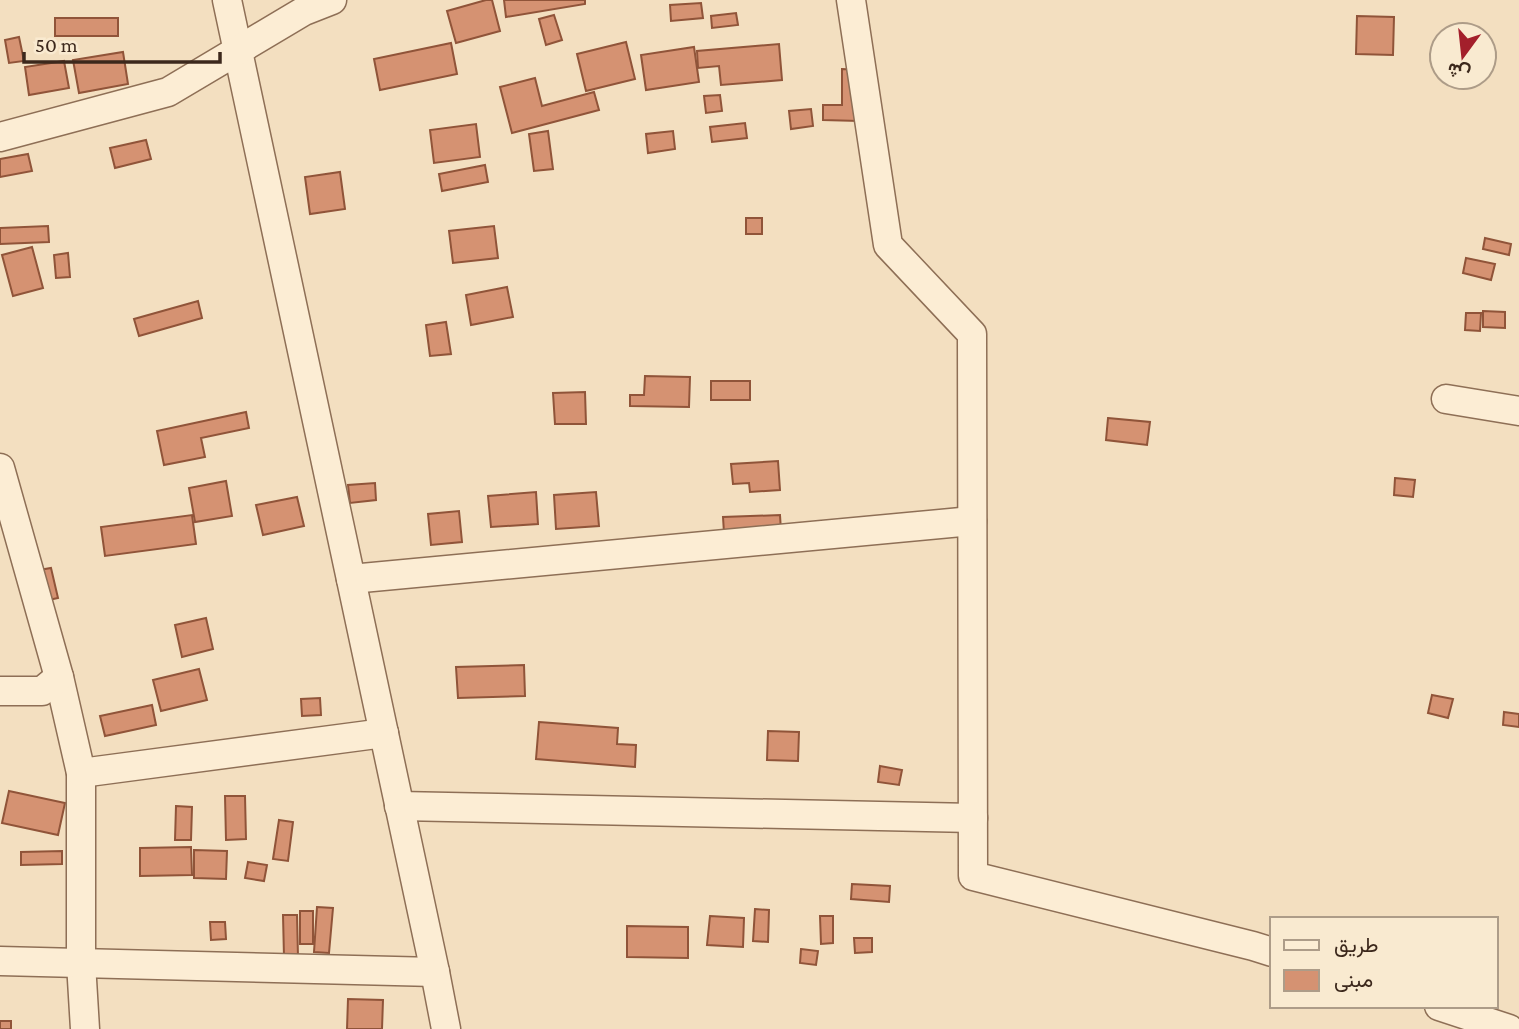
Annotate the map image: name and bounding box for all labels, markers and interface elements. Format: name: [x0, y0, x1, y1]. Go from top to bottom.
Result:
scale bar: [24, 21, 220, 65]
north arrow: [1428, 21, 1498, 91]
text: 50 m: [35, 33, 78, 57]
text: ش: [1445, 58, 1473, 85]
legend: [1270, 917, 1498, 1008]
text: طريق: [1334, 933, 1379, 958]
text: مبنى: [1334, 968, 1373, 992]

